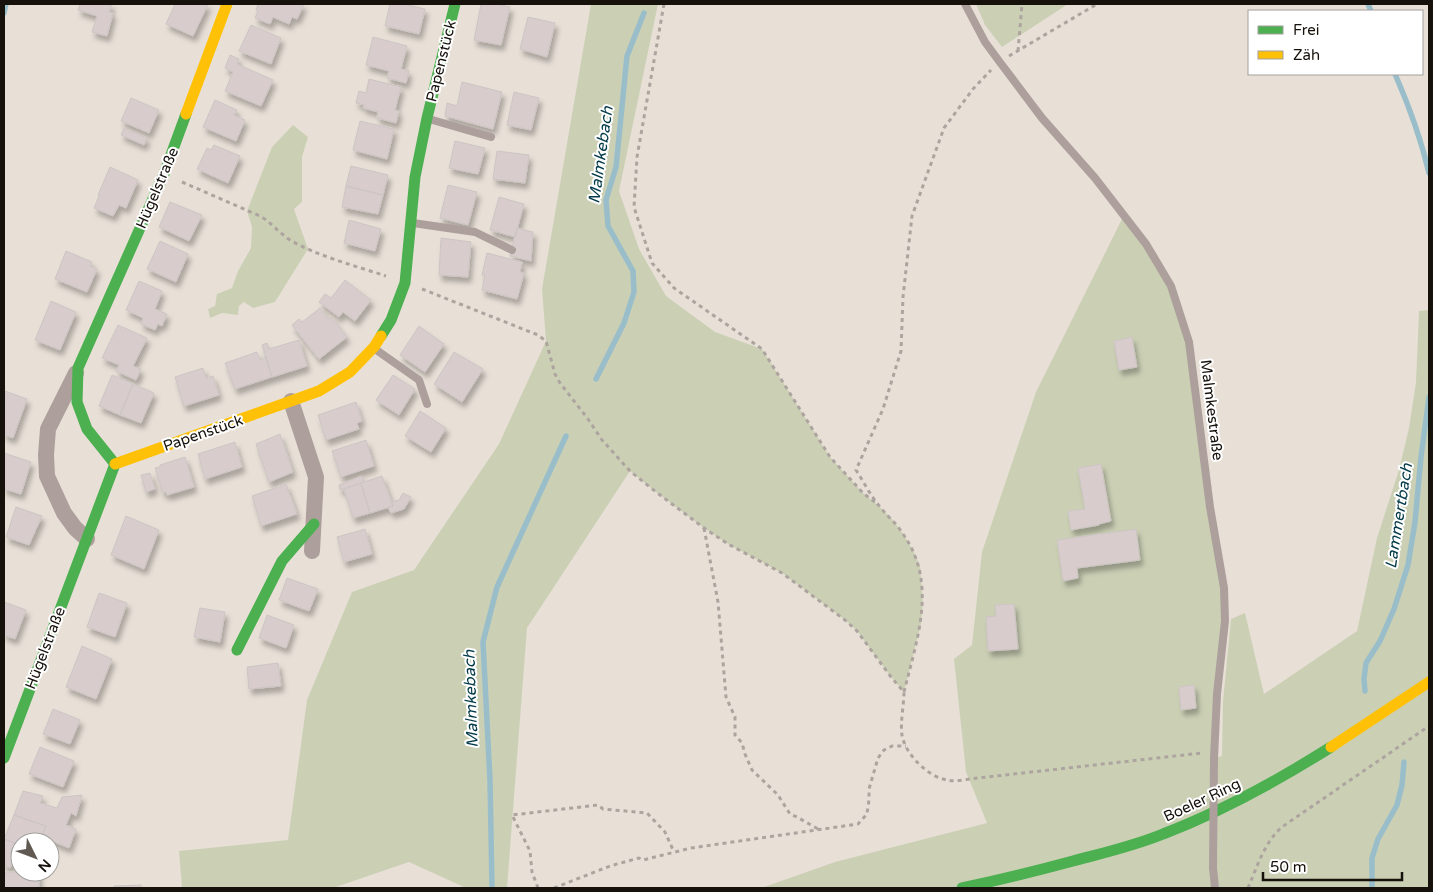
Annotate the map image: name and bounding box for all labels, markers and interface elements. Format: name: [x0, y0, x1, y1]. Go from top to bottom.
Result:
legend: [1248, 10, 1423, 75]
street label: Papenstück: [422, 18, 460, 104]
text: Frei: [1293, 21, 1319, 39]
text: Zäh: [1293, 46, 1320, 64]
water label: Malmkebach: [584, 104, 618, 205]
street label: Hügelstraße: [132, 145, 182, 231]
street label: Malmkestraße: [1197, 358, 1227, 462]
street label: Papenstück: [161, 411, 245, 455]
water label: Lammertbach: [1381, 461, 1417, 570]
street label: Hügelstraße: [21, 604, 69, 692]
water label: Malmkebach: [459, 648, 483, 748]
street label: Boeler Ring: [1161, 774, 1243, 826]
north arrow: [10, 832, 60, 882]
scale bar: [1263, 850, 1402, 882]
text: N: [34, 855, 54, 875]
text: 50 m: [1270, 858, 1307, 876]

